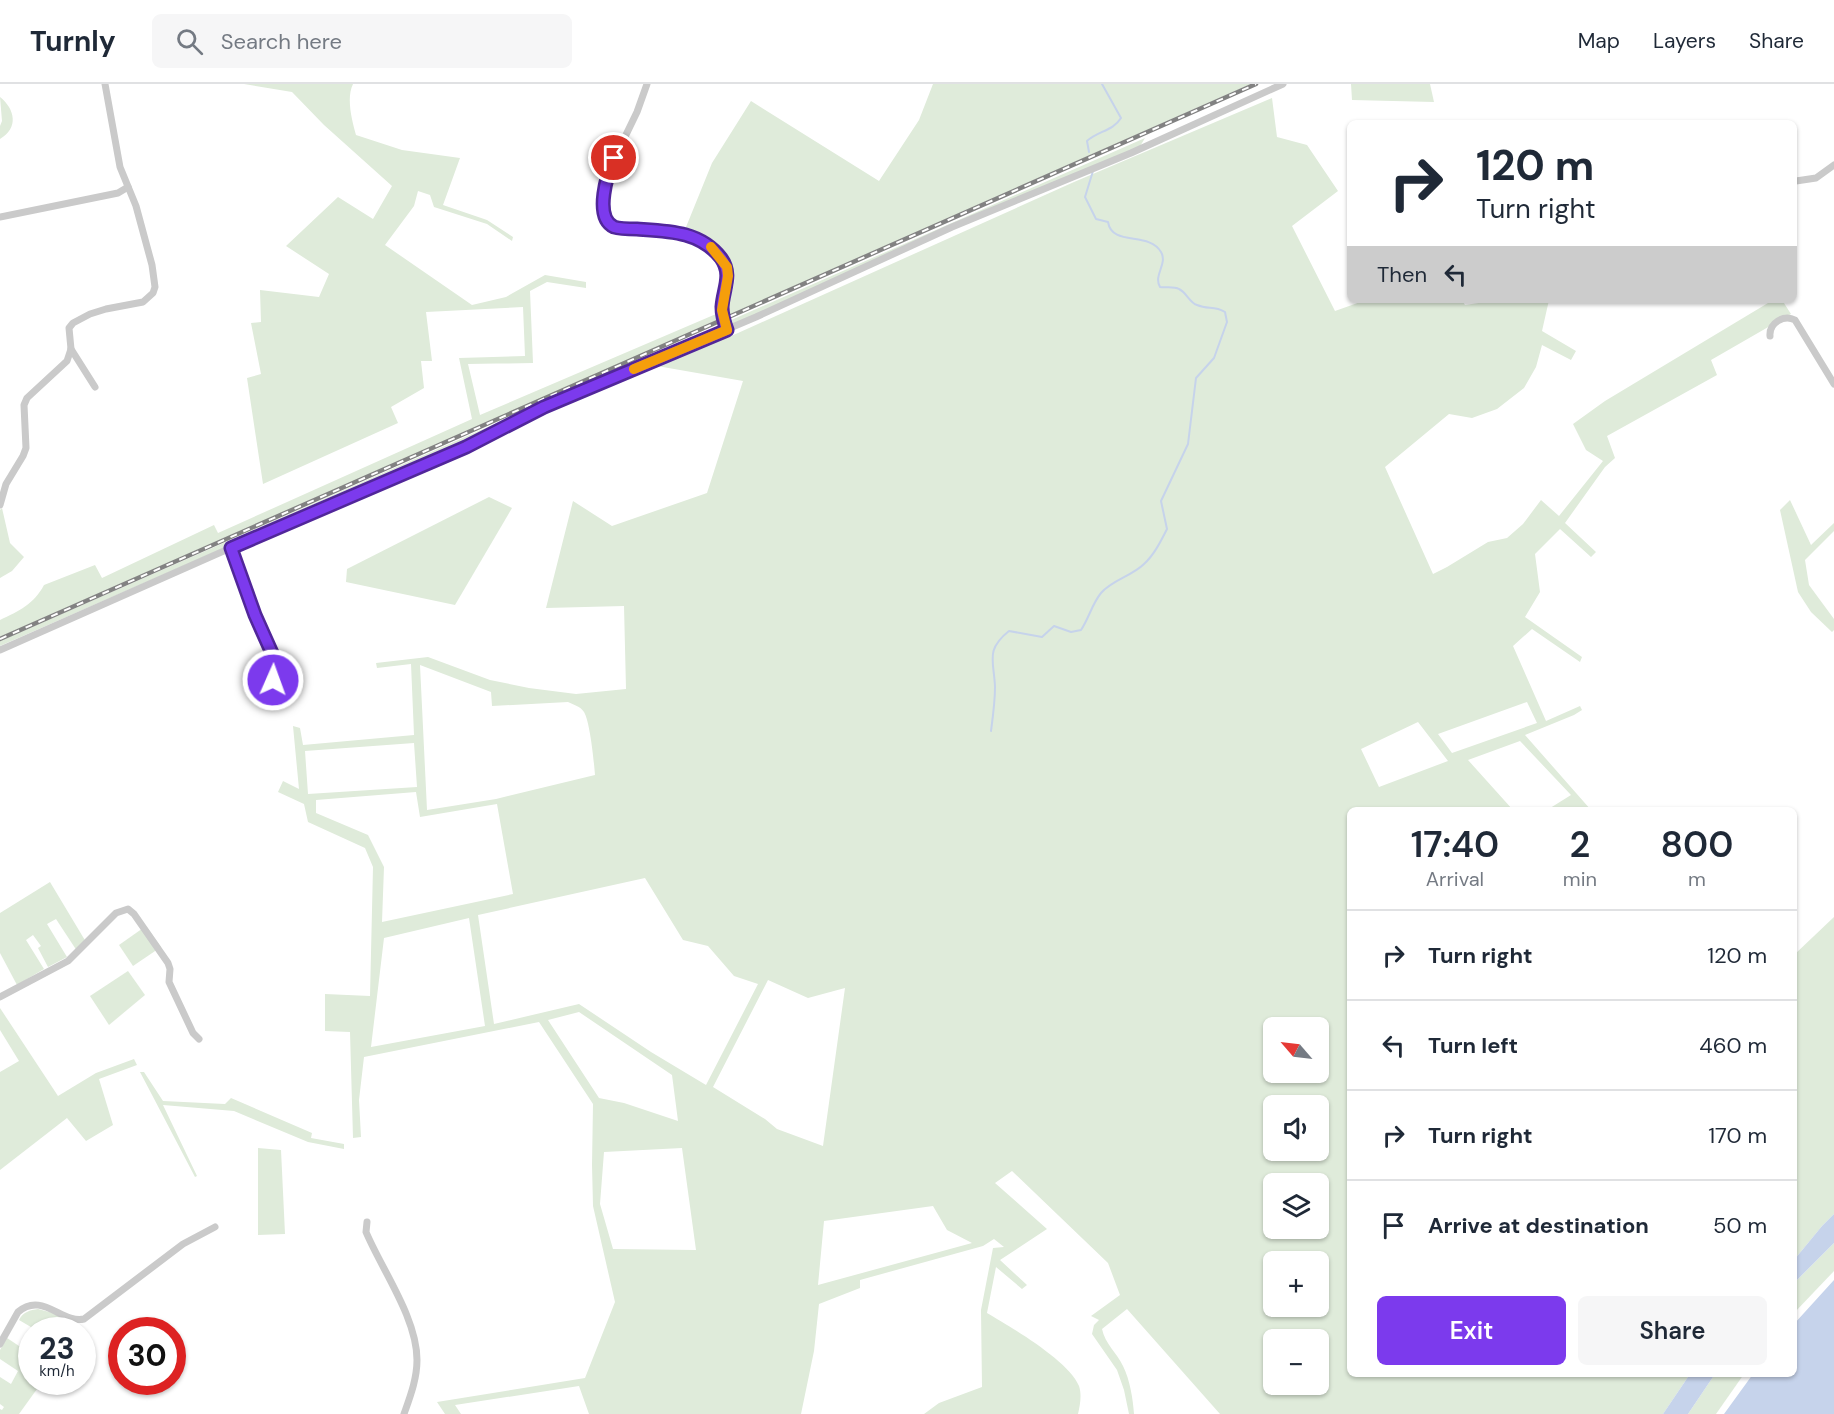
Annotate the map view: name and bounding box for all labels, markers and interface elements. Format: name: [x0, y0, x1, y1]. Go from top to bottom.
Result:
search box: [152, 14, 572, 68]
text: Turnly: [30, 23, 116, 60]
icon: search: [173, 25, 206, 58]
text: Search here: [221, 27, 342, 56]
text: Map: [1578, 27, 1620, 55]
text: Layers: [1653, 27, 1716, 55]
text: Share: [1749, 27, 1804, 55]
pin: [588, 132, 639, 183]
text: 120 m: [1476, 138, 1594, 193]
icon: arrive: [597, 141, 630, 174]
icon: right: [1377, 144, 1455, 222]
text: Turn right: [1476, 191, 1596, 226]
icon: left: [1439, 258, 1472, 291]
text: Then: [1377, 260, 1427, 289]
position arrow: [241, 648, 305, 712]
text: 17:40: [1411, 821, 1499, 868]
text: 2: [1569, 821, 1590, 868]
text: 800: [1661, 821, 1733, 868]
text: Arrival: [1426, 866, 1484, 892]
text: min: [1563, 866, 1597, 892]
text: m: [1688, 866, 1706, 892]
icon: right: [1377, 939, 1410, 972]
text: Turn right: [1428, 941, 1533, 970]
text: 120 m: [1707, 941, 1767, 970]
north arrow: [1263, 1017, 1329, 1083]
map controls: [1263, 1017, 1329, 1395]
icon: left: [1377, 1029, 1410, 1062]
text: Turn left: [1428, 1031, 1518, 1060]
text: 460 m: [1699, 1031, 1767, 1060]
button: sound: [1263, 1095, 1329, 1161]
icon: right: [1377, 1119, 1410, 1152]
text: Turn right: [1428, 1121, 1533, 1150]
text: 170 m: [1708, 1121, 1767, 1150]
button: layers: [1263, 1173, 1329, 1239]
icon: arrive: [1377, 1209, 1410, 1242]
text: Arrive at destination: [1428, 1211, 1649, 1240]
text: 50 m: [1713, 1211, 1767, 1240]
button: +: [1263, 1251, 1329, 1317]
button: Exit: [1377, 1296, 1566, 1365]
button: Share: [1578, 1296, 1767, 1365]
speed limit sign: 30: [108, 1317, 186, 1395]
text: 23: [39, 1329, 75, 1368]
button: −: [1263, 1329, 1329, 1395]
text: km/h: [39, 1361, 75, 1381]

